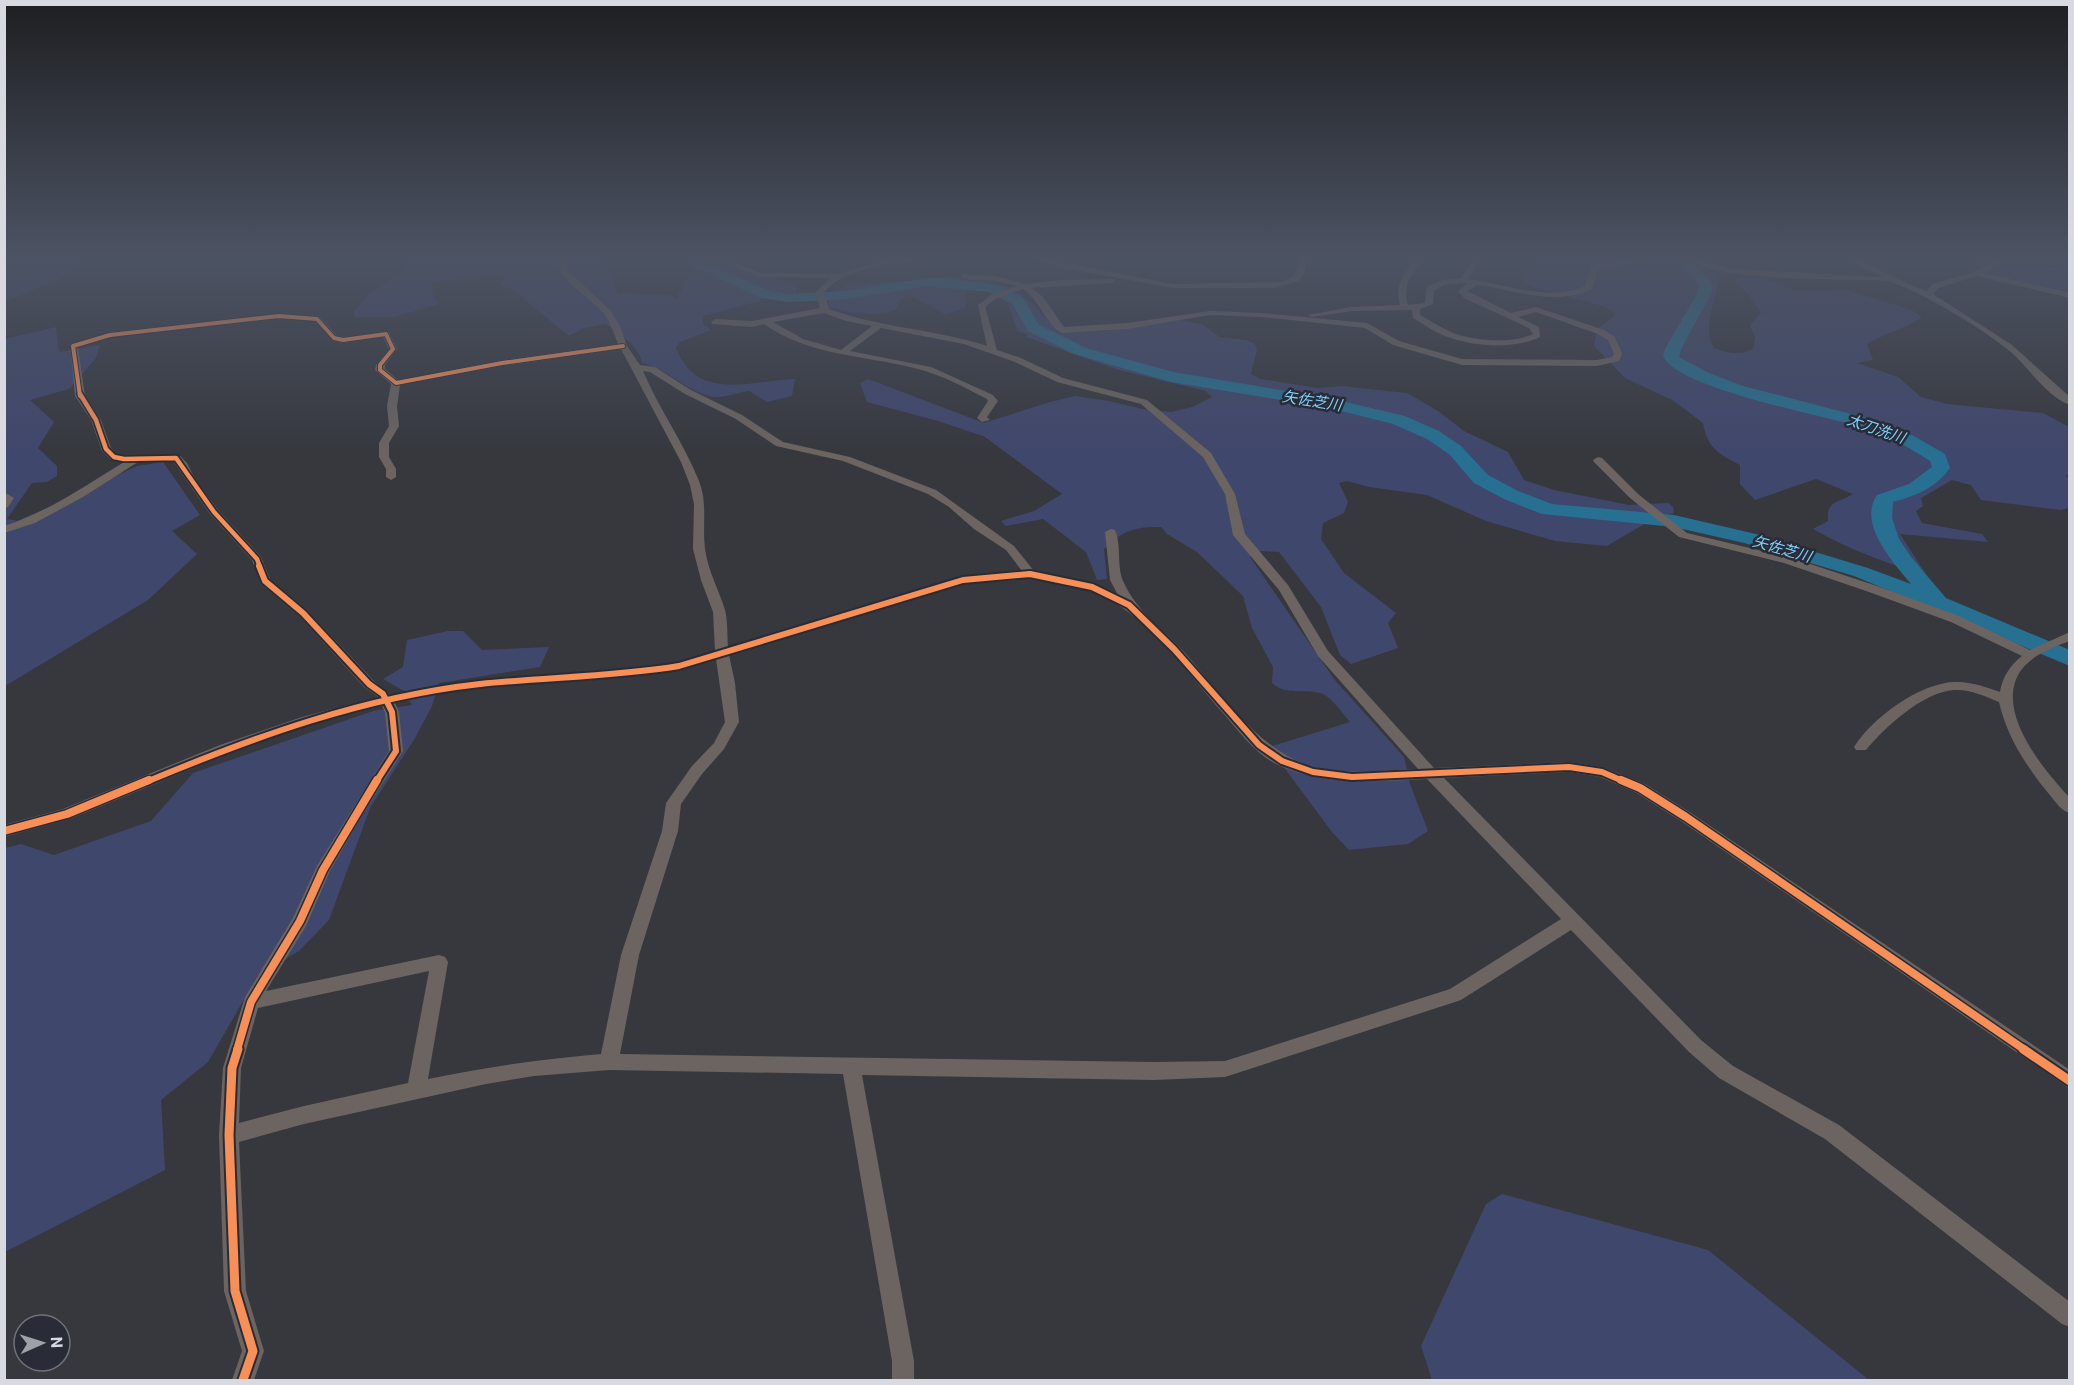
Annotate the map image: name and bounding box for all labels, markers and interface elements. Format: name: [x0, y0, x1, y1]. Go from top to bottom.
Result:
water label: 矢佐芝川: [1281, 387, 1345, 415]
water label: 太刀洗川: [1845, 411, 1909, 448]
water label: 矢佐芝川: [1751, 532, 1815, 566]
north arrow: [12, 1313, 72, 1373]
text: N: [47, 1336, 66, 1348]

